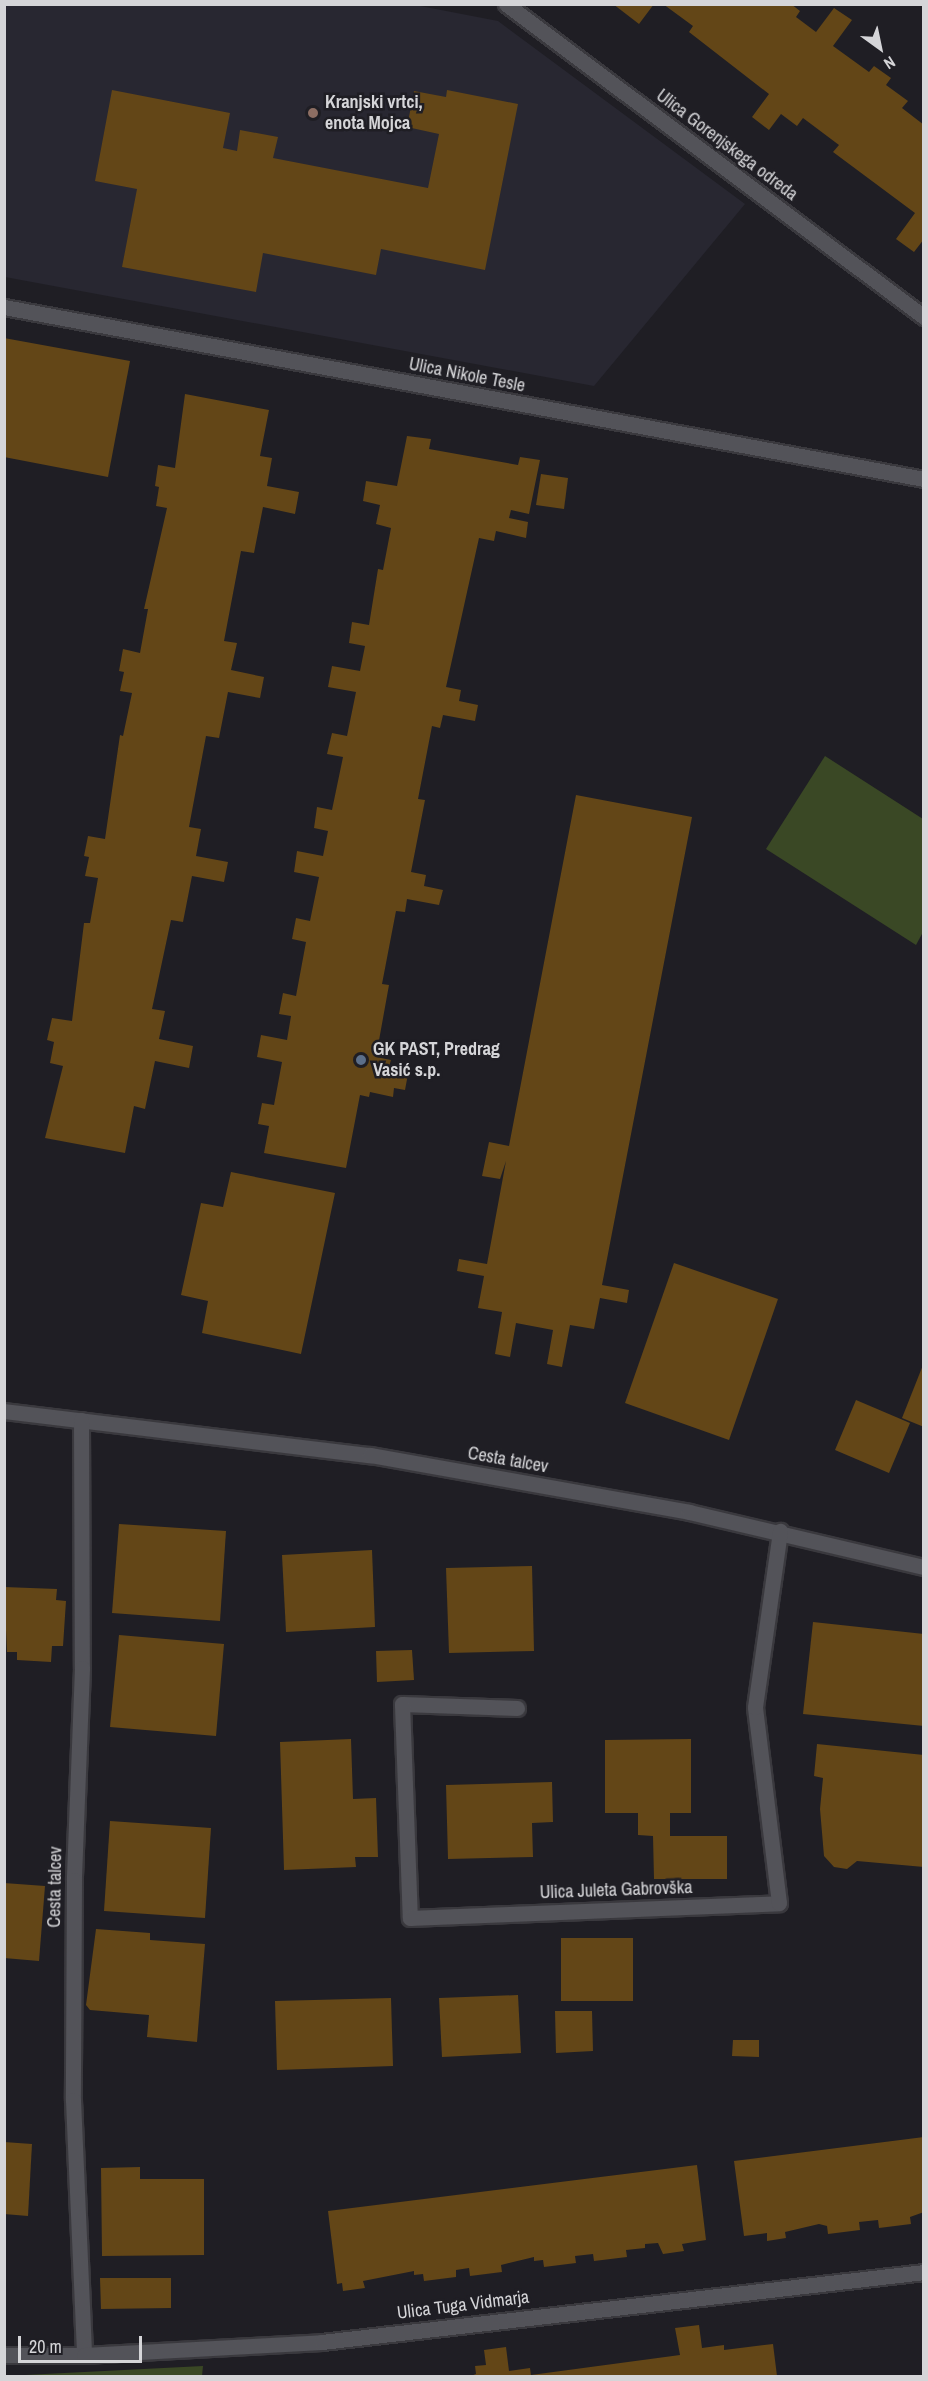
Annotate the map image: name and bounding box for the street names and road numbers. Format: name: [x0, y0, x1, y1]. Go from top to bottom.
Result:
street label: Ulica Gorenjskega odreda: [652, 85, 802, 205]
street label: Ulica Nikole Tesle: [407, 353, 527, 397]
street label: Cesta talcev: [466, 1442, 550, 1478]
street label: Cesta talcev: [43, 1846, 67, 1928]
street label: Ulica Juleta Gabrovška: [539, 1877, 693, 1903]
street label: Ulica Tuga Vidmarja: [396, 2286, 530, 2324]

